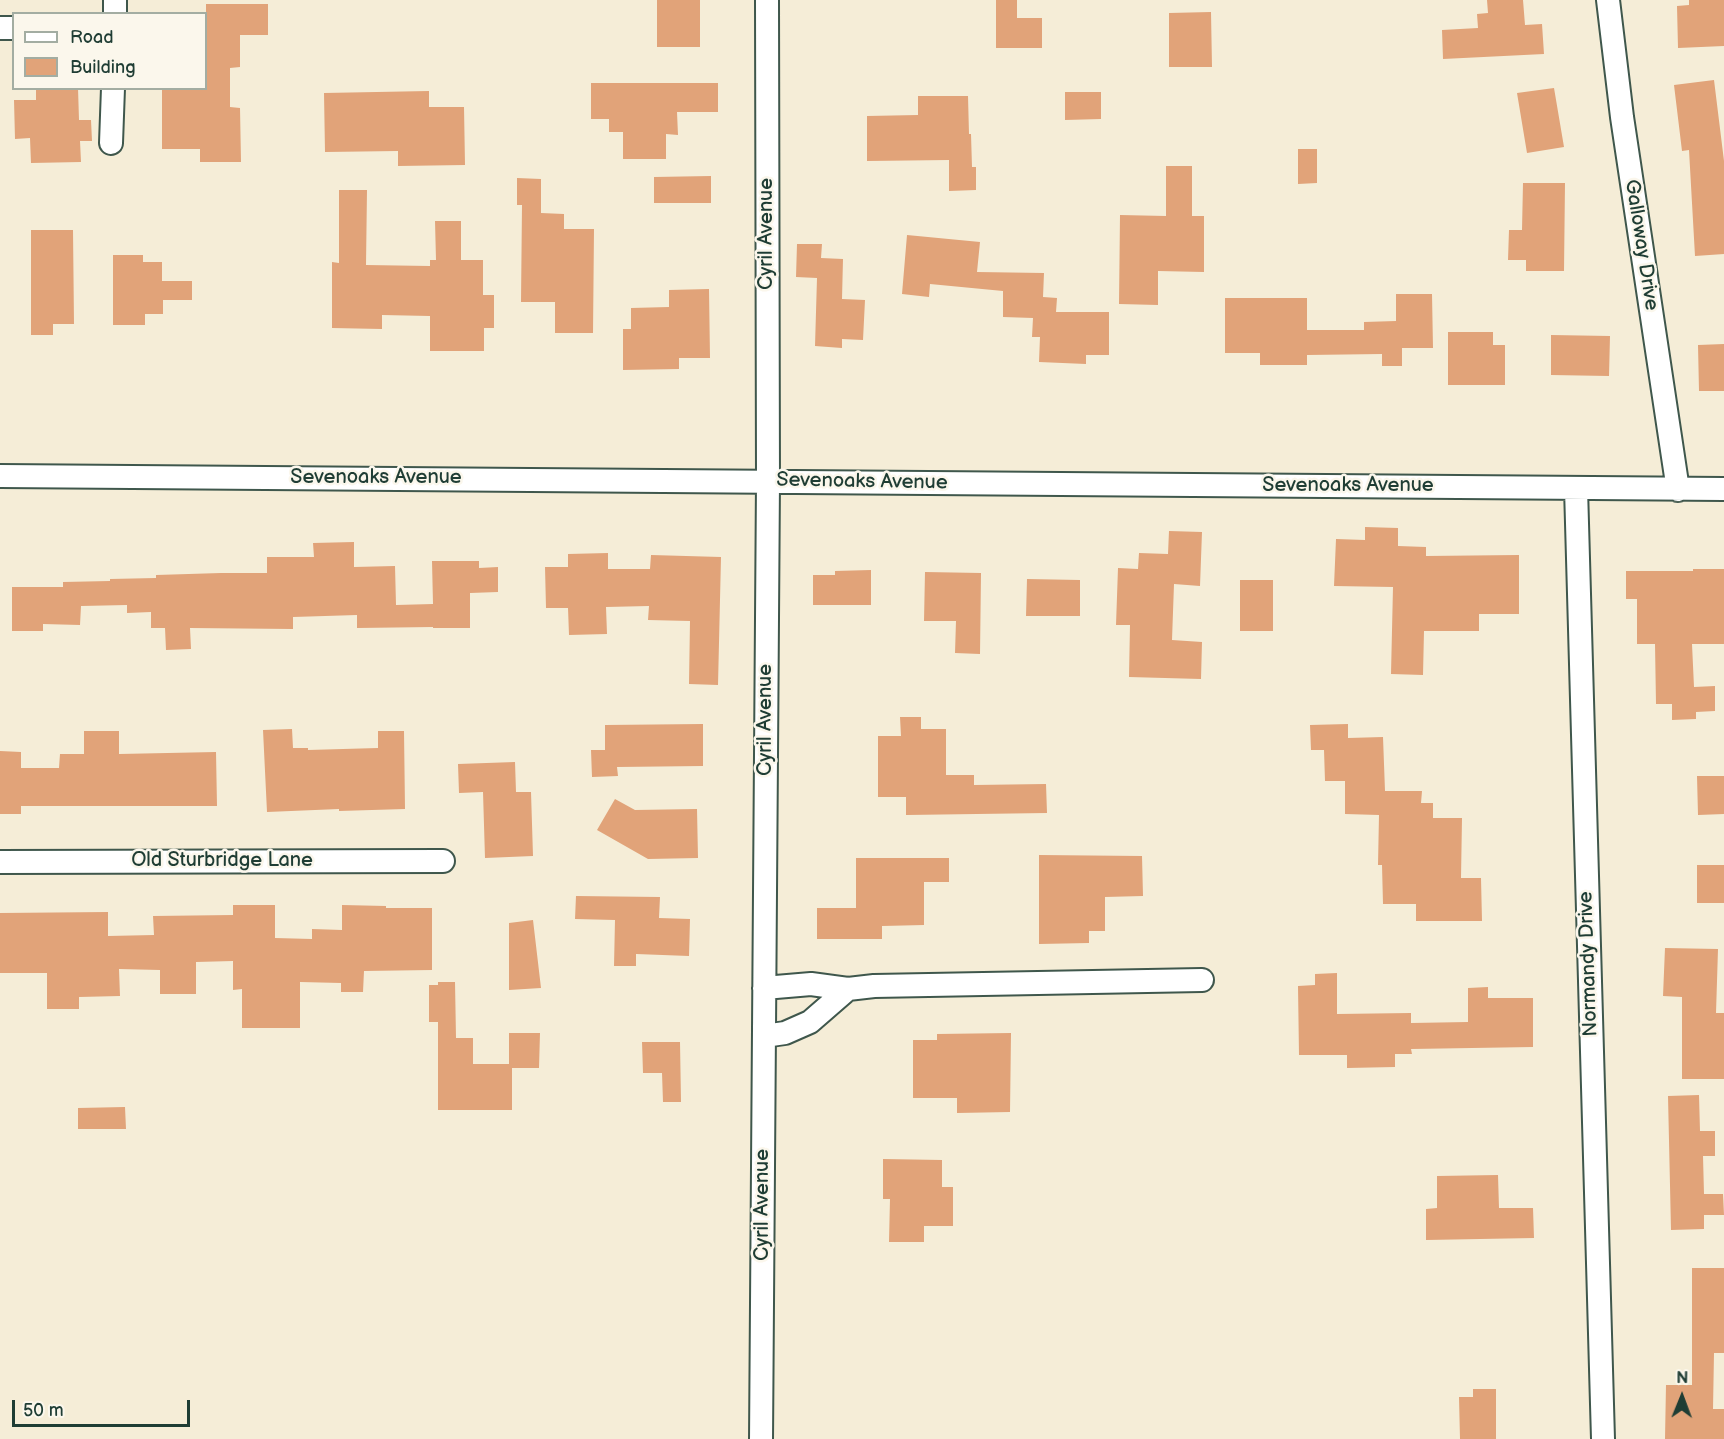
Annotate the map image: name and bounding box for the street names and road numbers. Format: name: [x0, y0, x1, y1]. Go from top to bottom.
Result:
street label: Cyril Avenue: [755, 178, 779, 290]
street label: Galloway Drive: [1619, 178, 1663, 312]
street label: Sevenoaks Avenue: [290, 466, 462, 490]
street label: Sevenoaks Avenue: [776, 469, 948, 495]
street label: Sevenoaks Avenue: [1262, 474, 1434, 498]
street label: Cyril Avenue: [754, 664, 778, 776]
street label: Old Sturbridge Lane: [131, 849, 313, 873]
street label: Normandy Drive: [1574, 891, 1604, 1037]
street label: Cyril Avenue: [751, 1149, 775, 1261]

